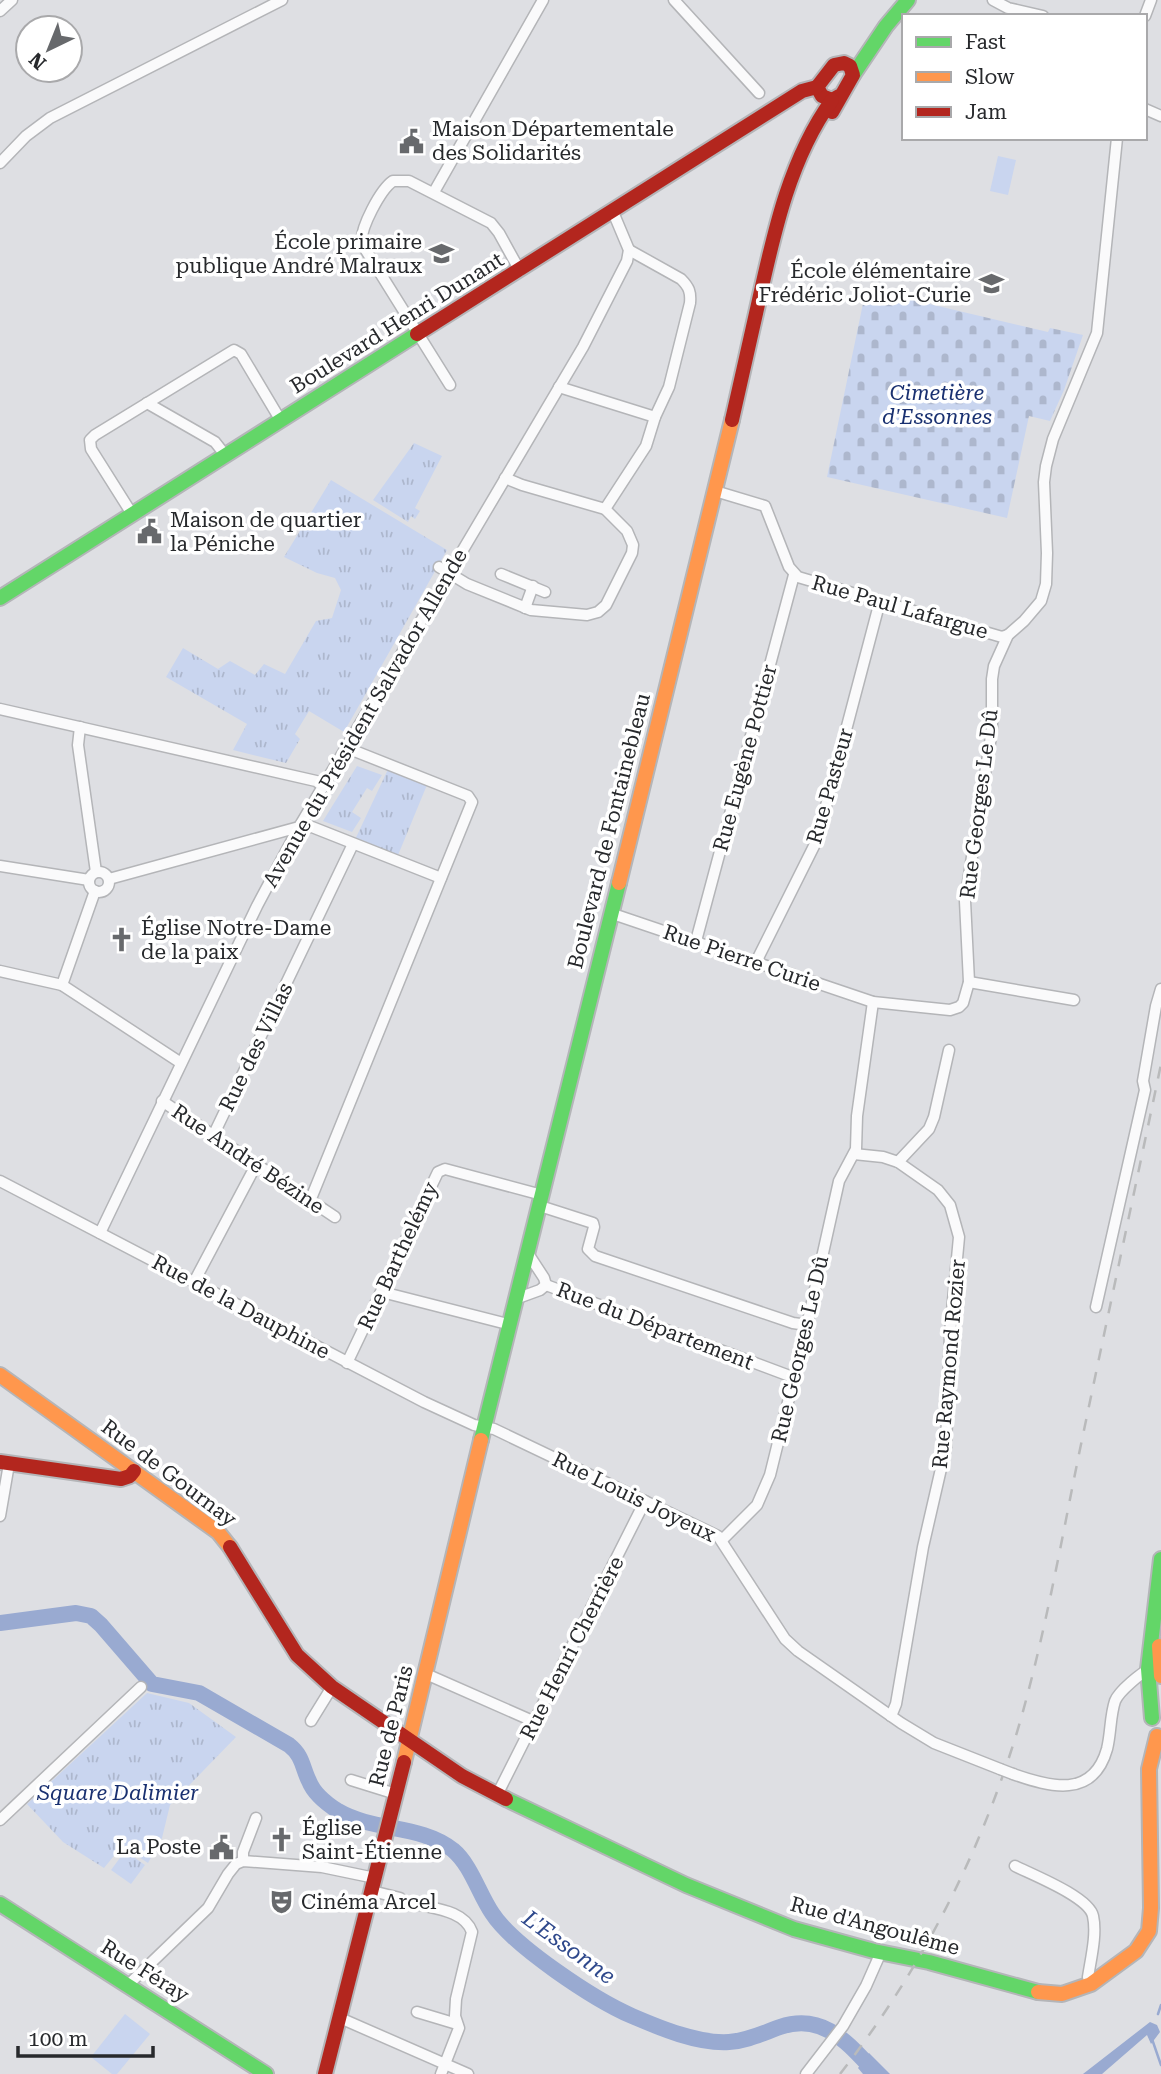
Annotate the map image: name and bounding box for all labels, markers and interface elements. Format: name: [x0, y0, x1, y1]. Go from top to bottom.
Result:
north arrow: [14, 14, 84, 84]
legend: [902, 14, 1147, 140]
text: Fast: [965, 30, 1006, 54]
text: N: [24, 47, 51, 74]
text: Slow: [965, 65, 1015, 89]
text: Jam: [965, 100, 1007, 124]
place label: Maison Départementale des Solidarités: [432, 117, 674, 165]
public building icon: Maison Départementale des Solidarités: [398, 127, 426, 155]
place label: École primaire publique André Malraux: [175, 229, 422, 278]
school or university icon: École primaire publique André Malraux: [428, 240, 456, 268]
street label: Boulevard Henri Dunant: [286, 247, 508, 399]
place label: École élémentaire Frédéric Joliot-Curie: [758, 258, 971, 307]
school or university icon: École élémentaire Frédéric Joliot-Curie: [977, 269, 1005, 297]
park label: Cimetière d'Essonnes: [882, 381, 992, 429]
place label: Maison de quartier la Péniche: [170, 508, 362, 556]
public building icon: Maison de quartier la Péniche: [136, 518, 164, 546]
street label: Avenue du Président Salvador Allende: [258, 545, 472, 891]
street label: Rue Paul Lafargue: [809, 570, 991, 644]
street label: Rue Eugène Pottier: [708, 662, 782, 854]
street label: Boulevard de Fontainebleau: [563, 691, 655, 971]
street label: Rue Georges Le Dû: [955, 708, 1003, 900]
street label: Rue Pasteur: [802, 725, 858, 847]
place label: Église Notre-Dame de la paix: [141, 915, 331, 964]
street label: Rue Pierre Curie: [660, 920, 824, 996]
church icon: Église Notre-Dame de la paix: [107, 926, 135, 954]
street label: Rue des Villas: [215, 979, 298, 1115]
street label: Rue André Bézine: [167, 1099, 329, 1219]
street label: Rue Barthelémy: [353, 1178, 443, 1334]
street label: Rue de la Dauphine: [148, 1250, 334, 1364]
street label: Rue Georges Le Dû: [767, 1253, 833, 1445]
street label: Rue Raymond Rozier: [928, 1258, 970, 1470]
street label: Rue du Département: [553, 1277, 757, 1375]
street label: Rue de Gournay: [97, 1414, 242, 1532]
street label: Rue Louis Joyeux: [549, 1447, 719, 1547]
street label: Rue Henri Cherrière: [515, 1552, 629, 1744]
street label: Rue de Paris: [364, 1663, 418, 1789]
park label: Square Dalimier: [36, 1781, 199, 1805]
place label: Église Saint-Étienne: [302, 1815, 442, 1864]
church icon: Église Saint-Étienne: [268, 1826, 296, 1854]
public building icon: La Poste: [207, 1833, 235, 1861]
place label: La Poste: [116, 1835, 201, 1859]
theatre icon: Cinéma Arcel: [267, 1888, 295, 1916]
place label: Cinéma Arcel: [301, 1890, 437, 1914]
street label: Rue d'Angoulême: [788, 1892, 962, 1960]
water label: L'Essonne: [516, 1904, 620, 1990]
street label: Rue Féray: [97, 1935, 194, 2008]
scale bar: [18, 2014, 152, 2058]
text: 100 m: [28, 2027, 88, 2051]

